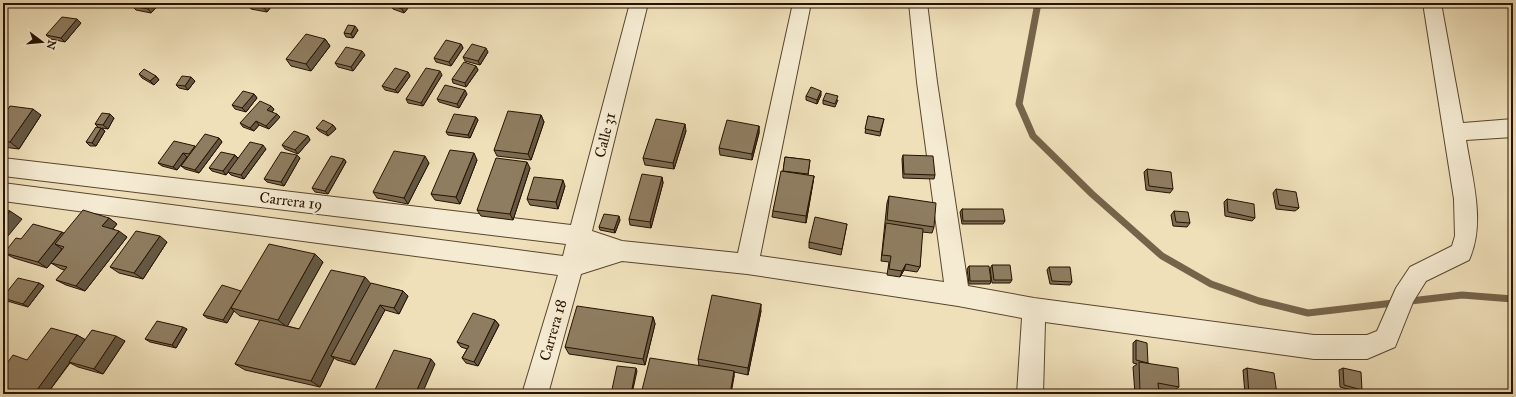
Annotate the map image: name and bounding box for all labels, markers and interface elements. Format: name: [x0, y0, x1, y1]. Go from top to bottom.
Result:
north arrow: [22, 22, 62, 62]
text: N: [43, 38, 59, 52]
street label: Calle 31: [591, 110, 619, 160]
street label: Carrera 19: [259, 188, 323, 214]
street label: Carrera 18: [536, 297, 570, 363]

